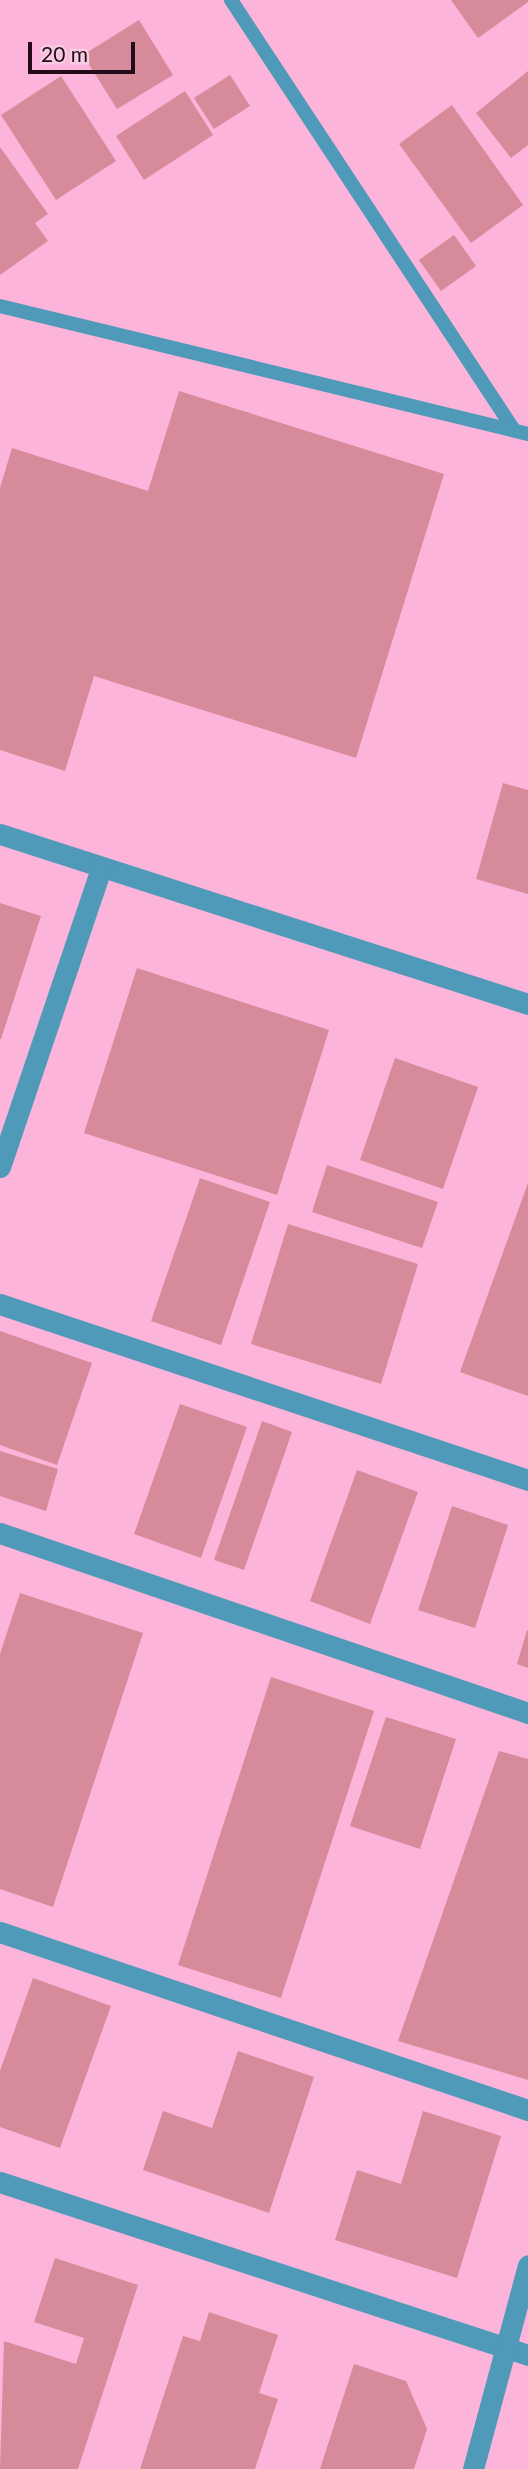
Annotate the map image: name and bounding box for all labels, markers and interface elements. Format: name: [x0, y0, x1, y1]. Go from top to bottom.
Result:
scale bar: [32, 28, 138, 72]
text: 20 m: [41, 41, 88, 66]

